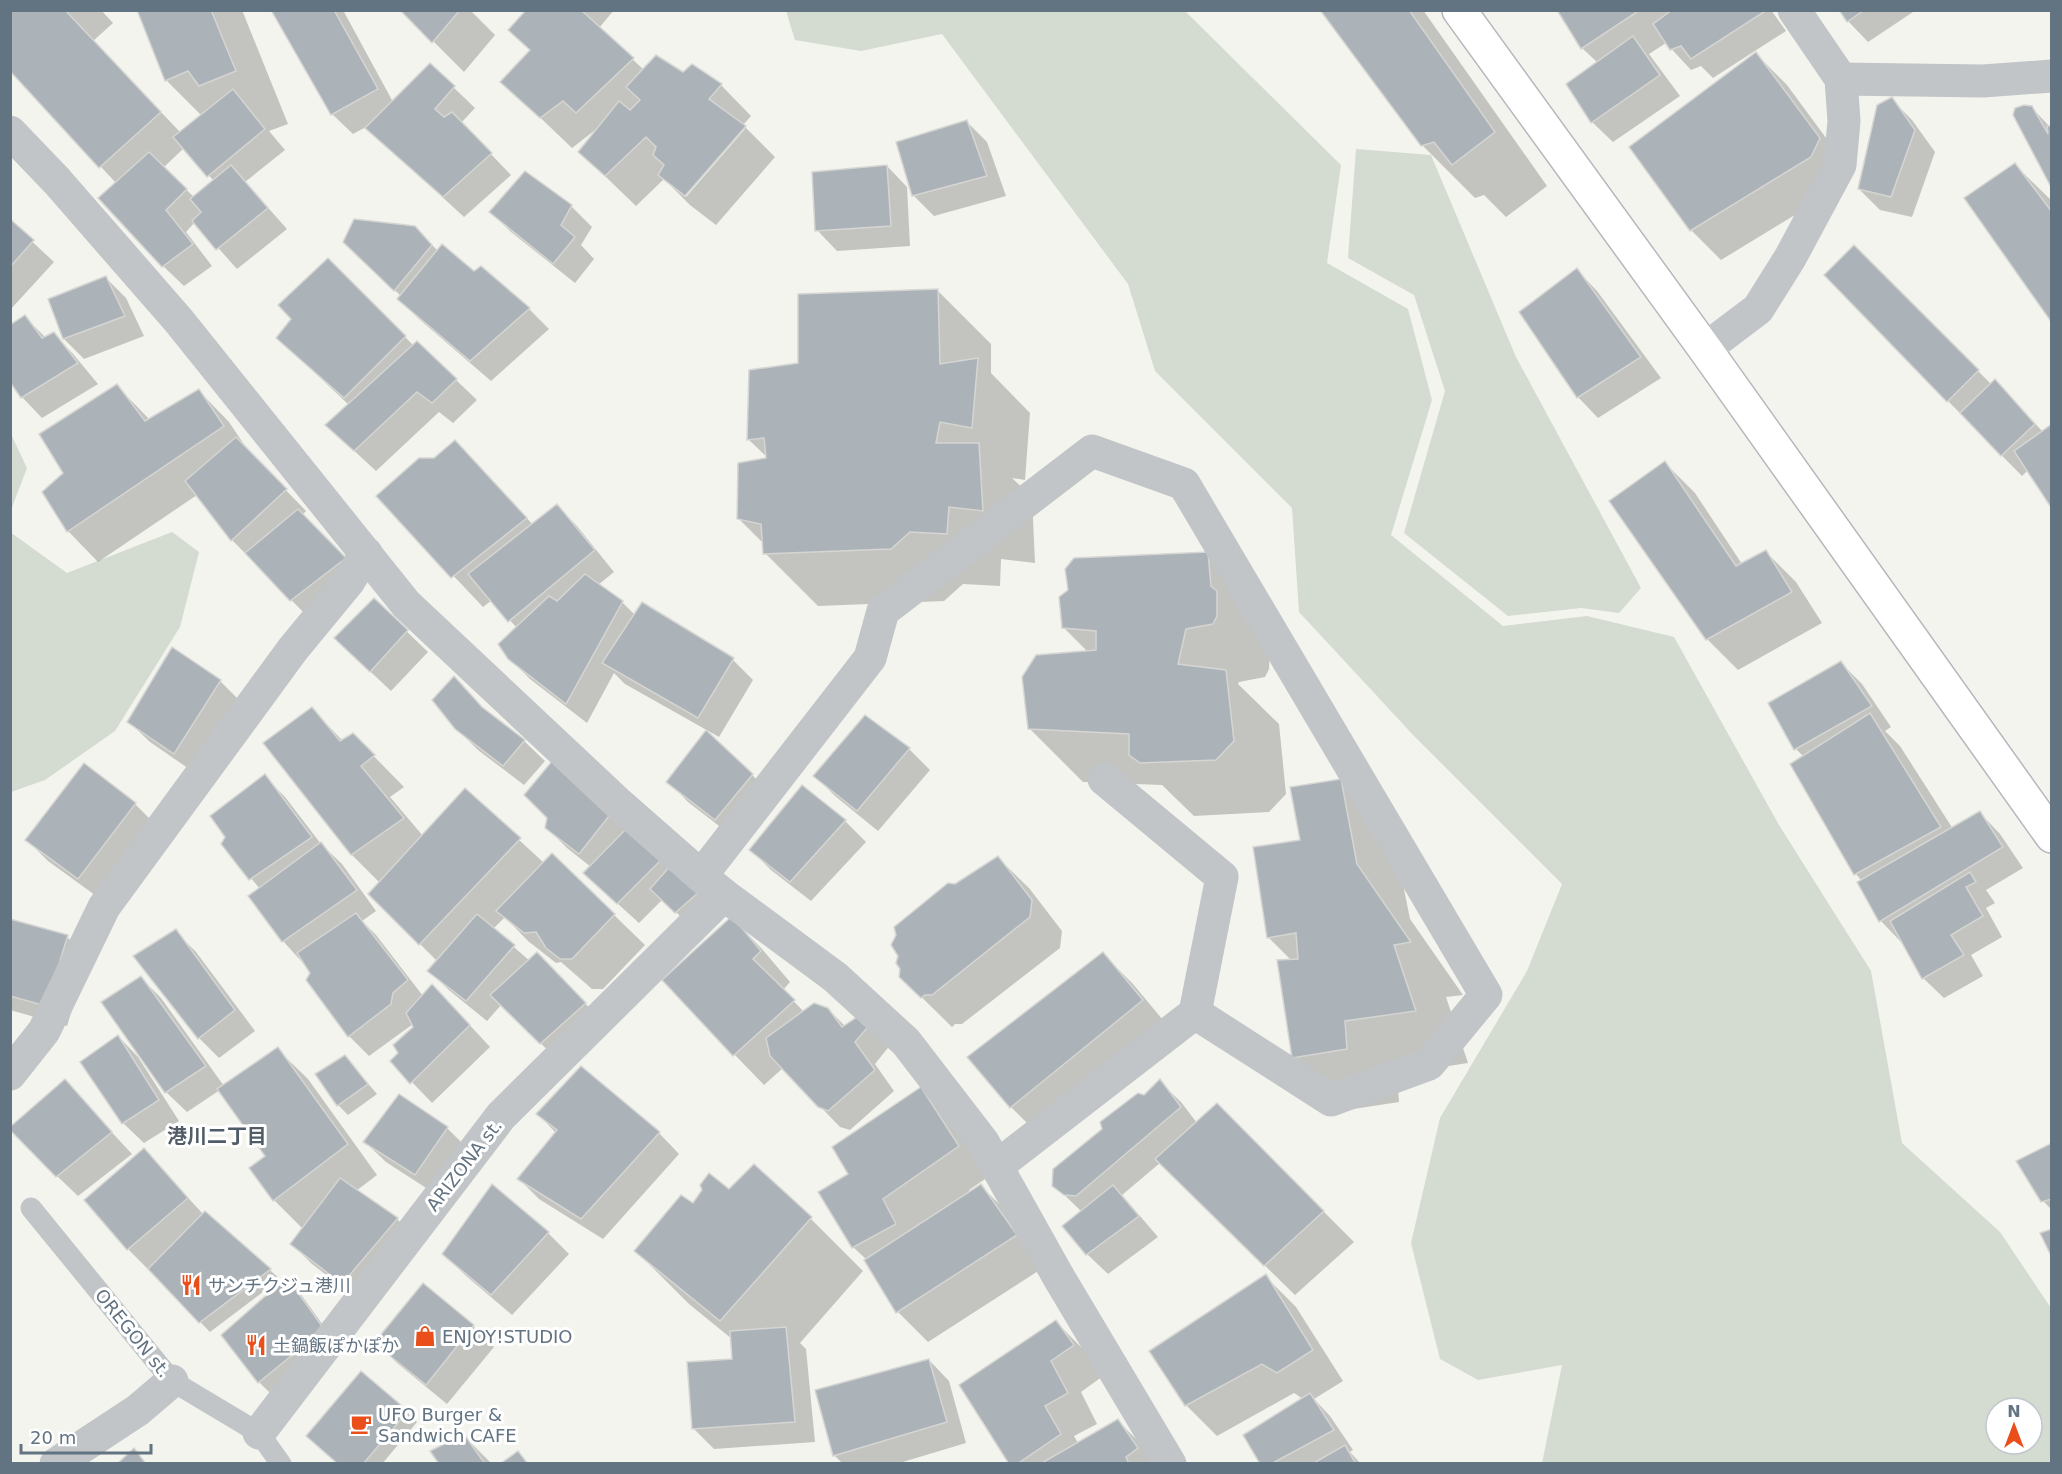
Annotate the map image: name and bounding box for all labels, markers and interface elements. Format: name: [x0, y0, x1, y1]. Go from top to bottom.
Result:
street label: ARIZONA st.: [422, 1115, 506, 1215]
district label: 港川二丁目: [167, 1124, 267, 1148]
restaurant icon: サンチクジュ港川: [179, 1273, 203, 1297]
place label: サンチクジュ港川: [208, 1275, 351, 1296]
street label: OREGON st.: [91, 1285, 175, 1381]
shop icon: ENJOY!STUDIO: [413, 1324, 437, 1348]
place label: ENJOY!STUDIO: [442, 1326, 572, 1347]
restaurant icon: 土鍋飯ぽかぽか: [244, 1333, 268, 1357]
place label: 土鍋飯ぽかぽか: [273, 1335, 399, 1356]
north arrow: [1984, 1396, 2044, 1456]
text: N: [2007, 1402, 2021, 1421]
place label: UFO Burger & Sandwich CAFE: [378, 1404, 517, 1446]
cafe icon: UFO Burger & Sandwich CAFE: [349, 1412, 373, 1436]
scale bar: [21, 1417, 152, 1455]
text: 20 m: [30, 1427, 76, 1448]

